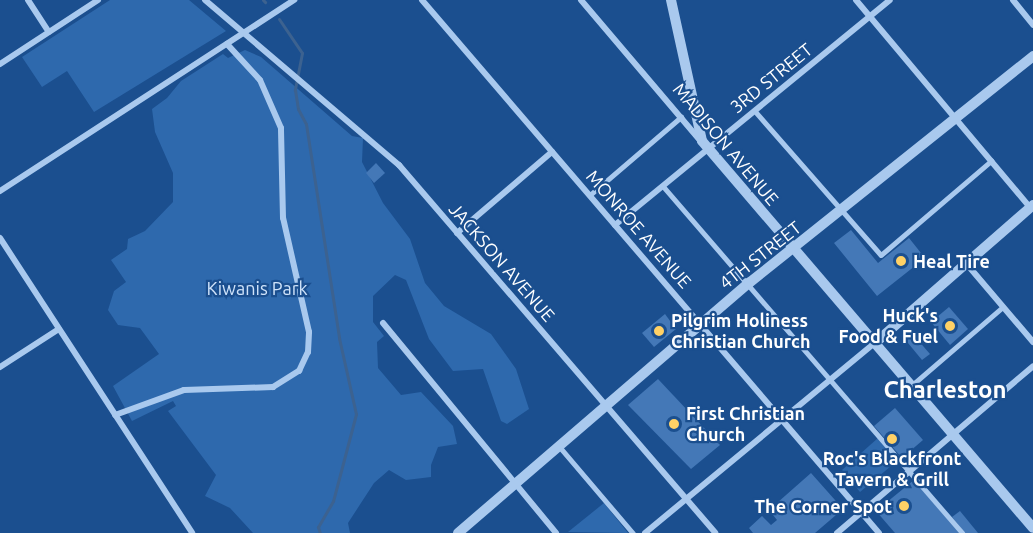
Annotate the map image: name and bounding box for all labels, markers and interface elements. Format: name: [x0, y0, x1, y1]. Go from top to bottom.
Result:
street label: 3RD STREET: [726, 38, 816, 118]
street label: MADISON AVENUE: [669, 79, 783, 209]
street label: MONROE AVENUE: [582, 166, 696, 292]
street label: JACKSON AVENUE: [445, 198, 559, 326]
street label: 4TH STREET: [715, 216, 805, 294]
place label: Heal Tire: [913, 250, 990, 272]
marker: Heal Tire: [894, 254, 908, 268]
park label: Kiwanis Park: [206, 277, 308, 299]
place label: Huck's Food & Fuel: [838, 305, 938, 348]
place label: Pilgrim Holiness Christian Church: [671, 310, 810, 352]
marker: Huck's Food & Fuel: [943, 319, 957, 333]
marker: Pilgrim Holiness Christian Church: [652, 324, 666, 338]
district label: Charleston: [883, 376, 1007, 404]
place label: First Christian Church: [686, 403, 805, 446]
marker: First Christian Church: [667, 417, 681, 431]
marker: Roc's Blackfront Tavern & Grill: [885, 432, 899, 446]
place label: Roc's Blackfront Tavern & Grill: [823, 448, 961, 490]
place label: The Corner Spot: [754, 495, 892, 517]
marker: The Corner Spot: [897, 499, 911, 513]

